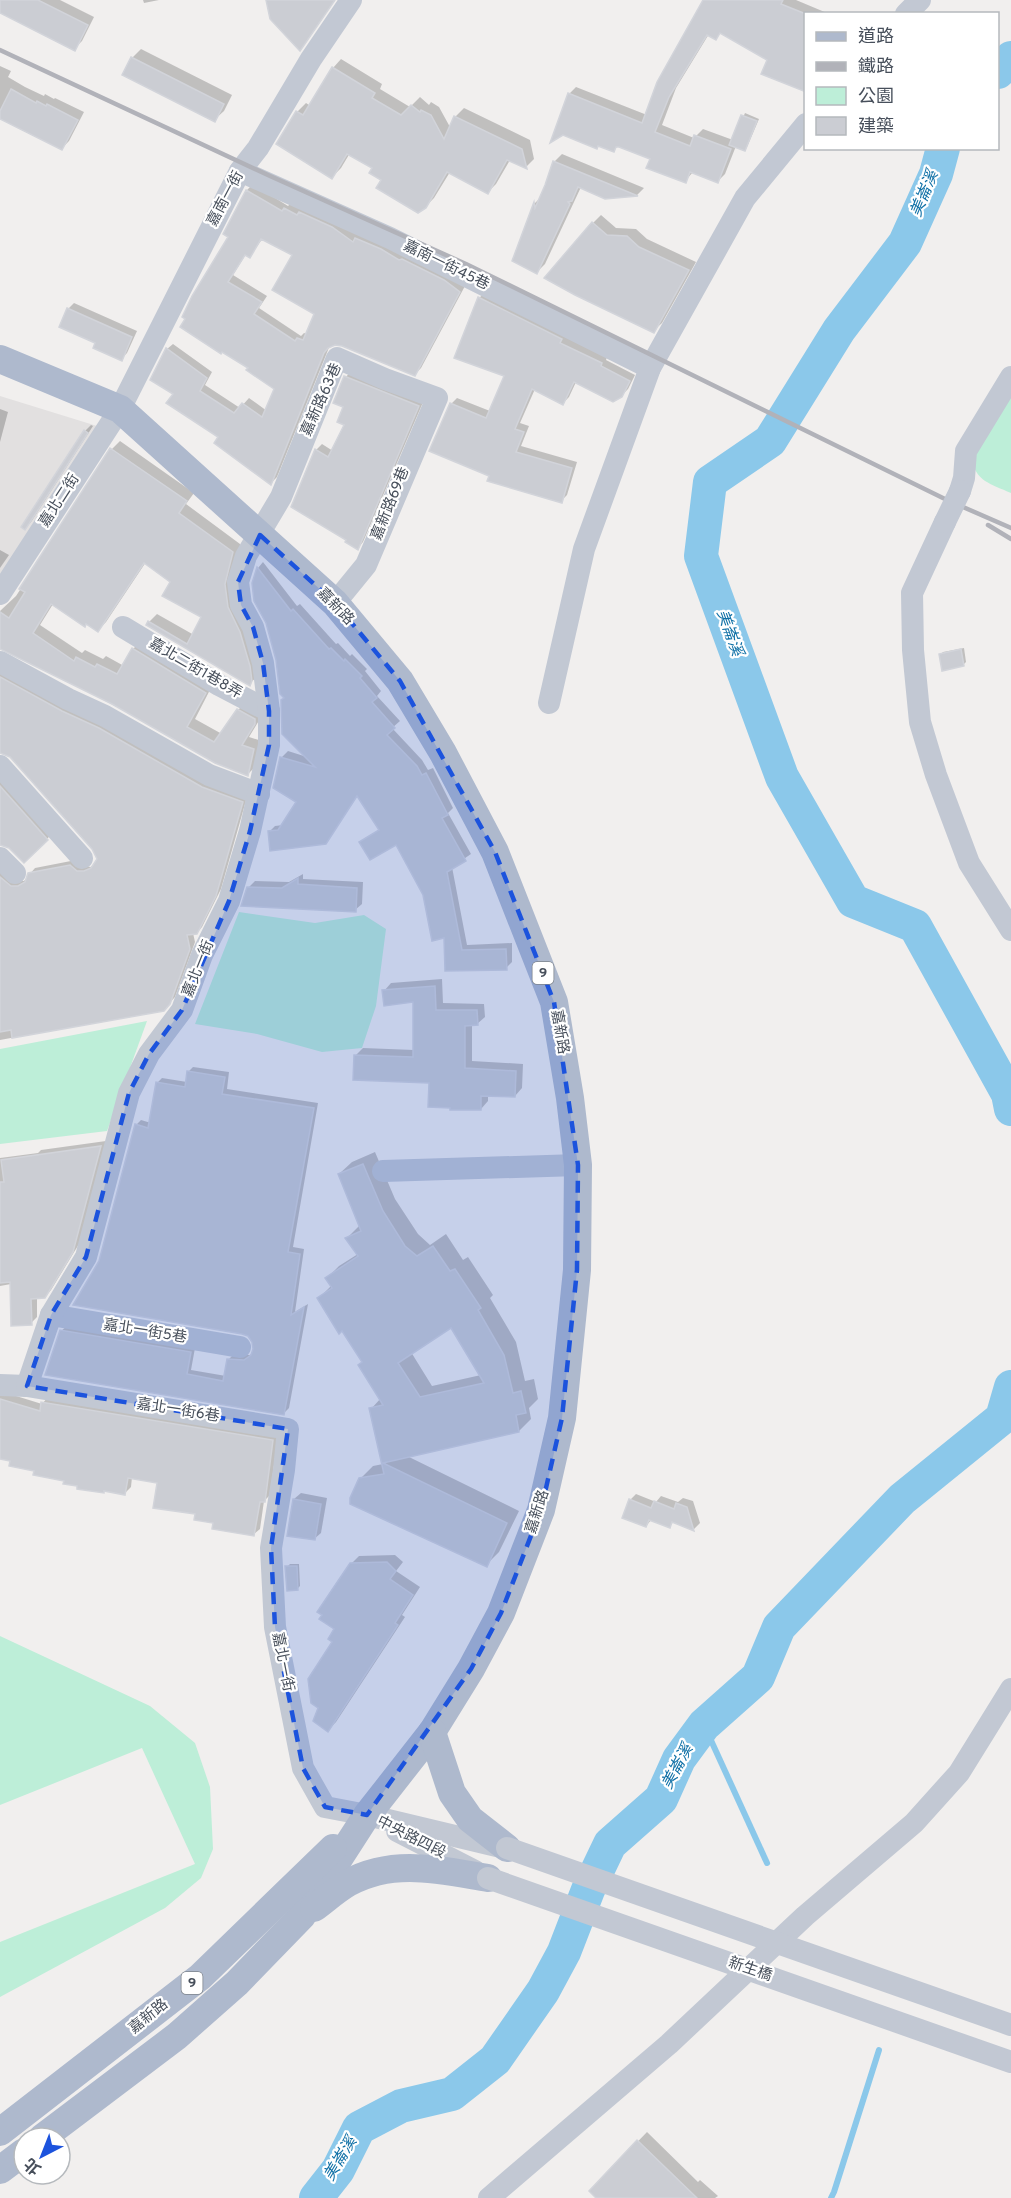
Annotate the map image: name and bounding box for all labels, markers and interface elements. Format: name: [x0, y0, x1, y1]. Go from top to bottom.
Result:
legend: [804, 12, 999, 150]
text: 道路: [858, 26, 894, 49]
text: 鐵路: [858, 56, 894, 79]
text: 公園: [858, 86, 894, 109]
text: 建築: [858, 116, 894, 139]
water label: 美崙溪: [907, 166, 944, 220]
street label: 嘉南一街: [204, 168, 248, 230]
street label: 嘉南一街45巷: [400, 237, 492, 295]
street label: 嘉新路63巷: [297, 361, 347, 439]
street label: 嘉新路69巷: [368, 465, 414, 543]
street label: 嘉北二街: [35, 470, 84, 531]
street label: 嘉新路: [313, 584, 357, 630]
water label: 美崙溪: [711, 607, 747, 661]
street label: 嘉北二街1巷8弄: [145, 634, 246, 703]
street label: 嘉北一街: [178, 937, 219, 1000]
road number: 9: [532, 962, 554, 984]
street label: 嘉新路: [546, 1008, 572, 1056]
street label: 嘉北一街5巷: [102, 1315, 188, 1348]
street label: 嘉北一街6巷: [135, 1394, 221, 1427]
street label: 嘉新路: [522, 1488, 554, 1536]
street label: 嘉北一街: [267, 1631, 298, 1693]
water label: 美崙溪: [658, 1739, 699, 1793]
street label: 中央路四段: [373, 1813, 449, 1863]
street label: 新生橋: [726, 1954, 774, 1986]
road number: 9: [182, 1972, 202, 1994]
street label: 嘉新路: [126, 1995, 172, 2039]
north arrow: [12, 2126, 72, 2186]
water label: 美崙溪: [320, 2132, 363, 2185]
text: 北: [21, 2153, 46, 2178]

